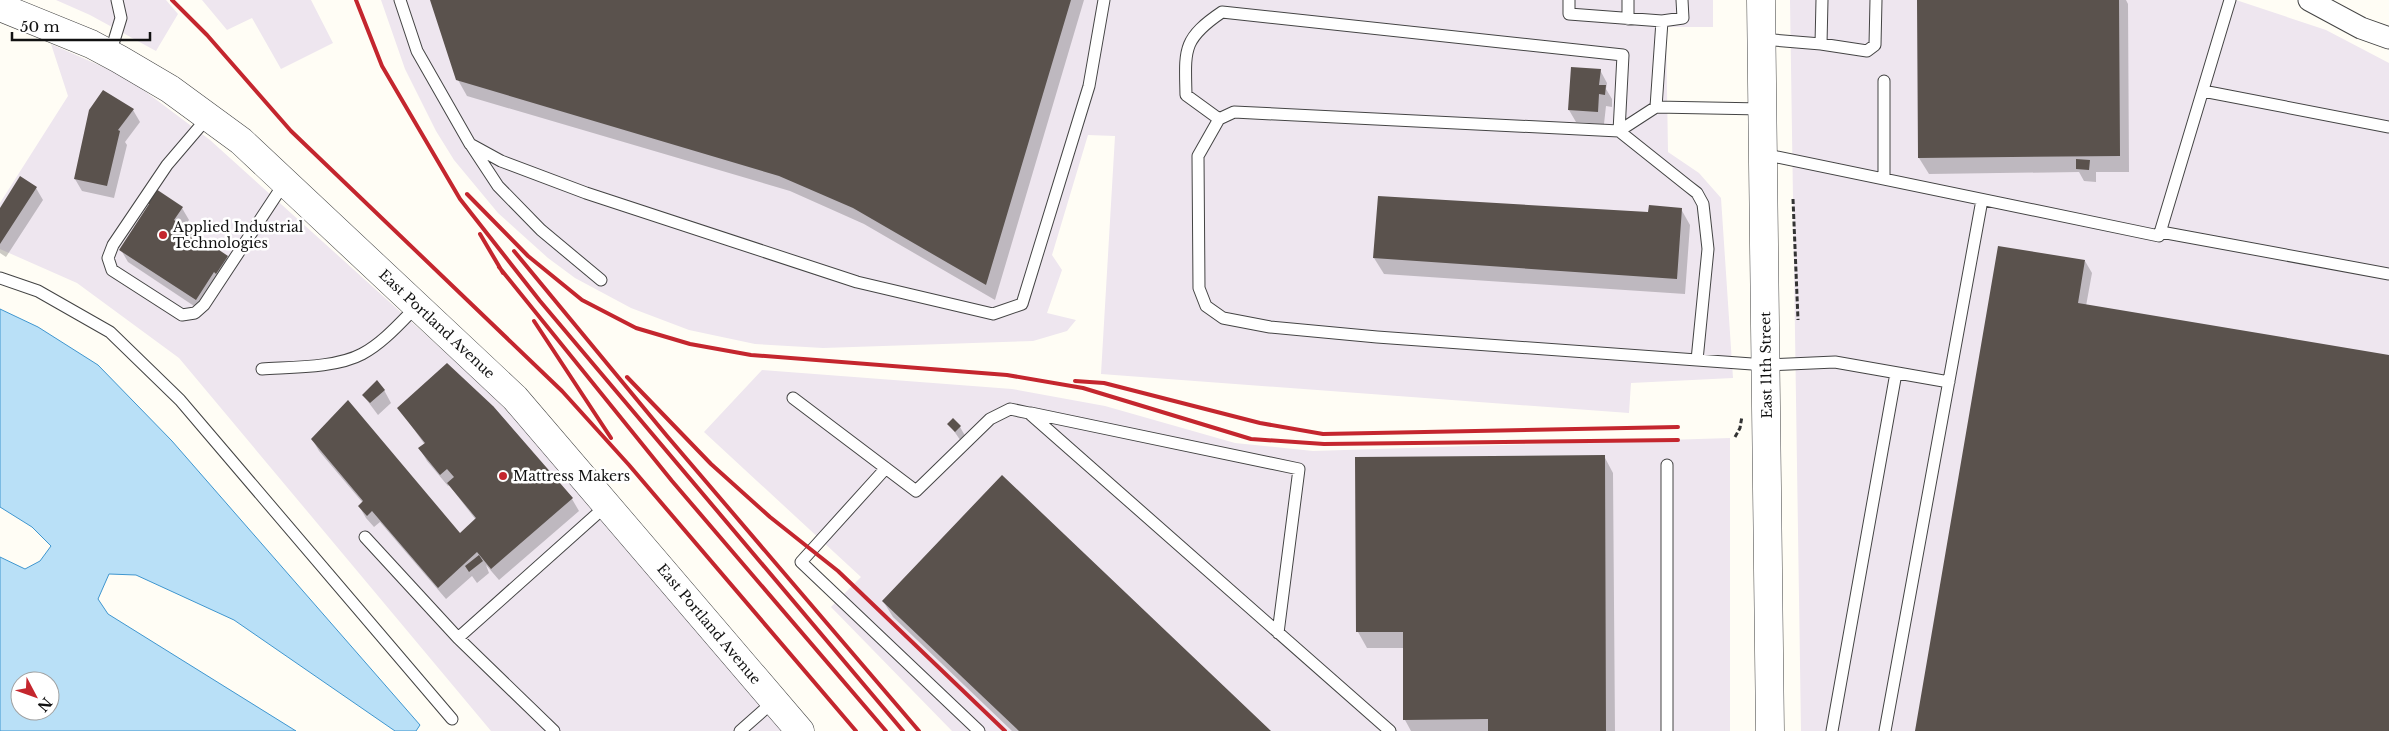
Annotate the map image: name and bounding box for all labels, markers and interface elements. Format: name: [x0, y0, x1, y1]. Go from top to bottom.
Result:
scale bar: [12, 10, 150, 42]
text: 50 m: [20, 17, 60, 36]
place label: Applied Industrial Technologies: [172, 218, 304, 252]
marker: Applied Industrial Technologies: [157, 229, 169, 241]
street label: East Portland Avenue: [375, 266, 499, 382]
street label: East 11th Street: [1756, 311, 1776, 419]
place label: Mattress Makers: [513, 467, 630, 485]
marker: Mattress Makers: [497, 470, 509, 482]
street label: East Portland Avenue: [653, 560, 765, 688]
north arrow: [10, 671, 60, 721]
text: N: [34, 694, 56, 715]

